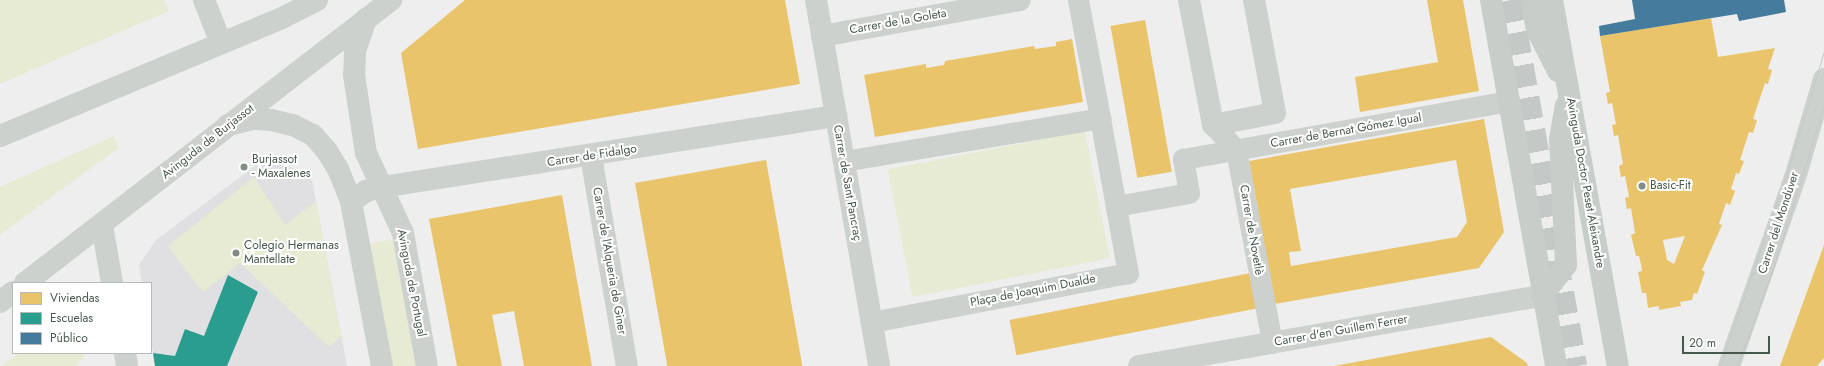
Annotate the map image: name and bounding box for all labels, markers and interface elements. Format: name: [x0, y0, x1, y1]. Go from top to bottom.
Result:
street label: Carrer de la Goleta: [848, 6, 948, 38]
street label: Avinguda Doctor Peset Aleixandre: [1563, 97, 1607, 269]
street label: Avinguda de Burjassot: [159, 102, 257, 182]
street label: Carrer de Bernat Gómez Igual: [1269, 111, 1423, 151]
street label: Carrer de Sant Pancraç: [830, 124, 864, 242]
street label: Carrer de Fidalgo: [546, 142, 638, 170]
place label: Burjassot - Maxalenes: [252, 153, 311, 181]
marker: Burjassot - Maxalenes: [239, 162, 249, 172]
street label: Carrer del Mondúver: [1756, 170, 1802, 276]
place label: Basic-Fit: [1650, 179, 1691, 193]
marker: Basic-Fit: [1637, 181, 1647, 191]
street label: Carrer de Novetlè: [1236, 184, 1266, 276]
street label: Carrer de l'Alqueria de Giner: [589, 186, 629, 336]
street label: Avinguda de Portugal: [393, 228, 429, 338]
place label: Colegio Hermanas Mantellate: [244, 239, 339, 267]
marker: Colegio Hermanas Mantellate: [231, 248, 241, 258]
street label: Plaça de Joaquim Dualde: [969, 272, 1097, 310]
legend: [12, 282, 152, 354]
text: Viviendas: [50, 289, 99, 307]
text: Escuelas: [50, 309, 93, 327]
street label: Carrer d'en Guillem Ferrer: [1273, 312, 1409, 350]
scale bar: [1684, 328, 1772, 354]
text: Público: [50, 329, 88, 347]
text: 20 m: [1689, 334, 1716, 352]

